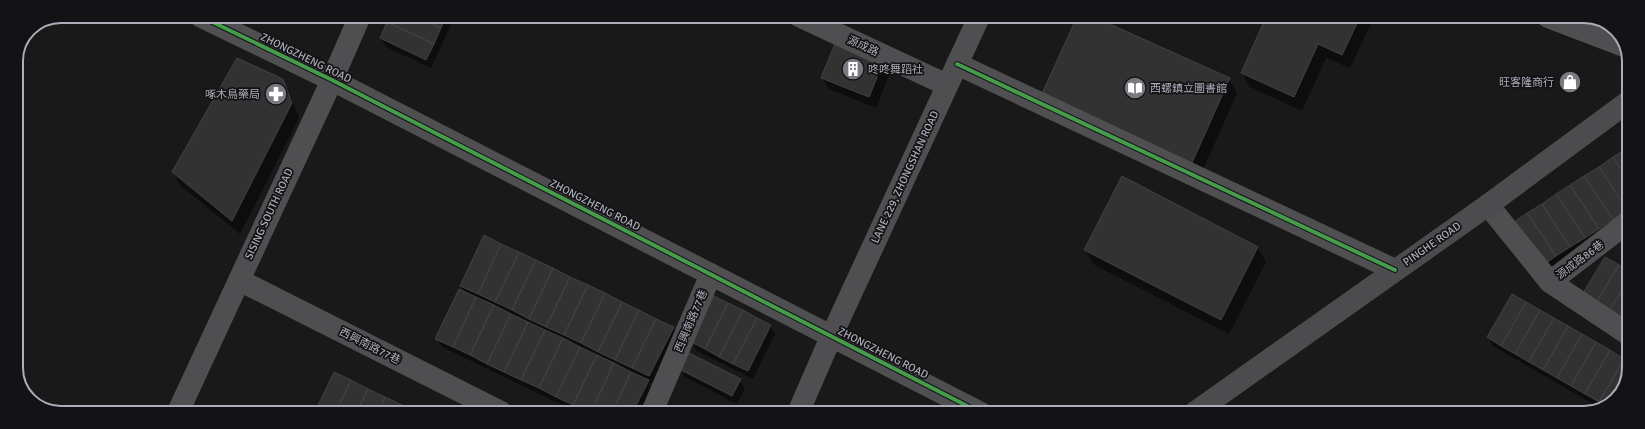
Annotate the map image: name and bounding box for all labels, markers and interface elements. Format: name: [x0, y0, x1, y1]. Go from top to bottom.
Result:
street label: ZHONGZHENG ROAD: [258, 30, 354, 86]
street label: 源成路: [845, 33, 881, 59]
building icon: 咚咚舞蹈社: [840, 56, 866, 82]
place label: 咚咚舞蹈社: [868, 63, 923, 76]
shop icon: 旺客隆商行: [1557, 69, 1583, 95]
library icon: 西螺鎮立圖書館: [1122, 75, 1148, 101]
place label: 旺客隆商行: [1499, 76, 1554, 89]
pharmacy icon: 啄木鳥藥局: [263, 81, 289, 107]
place label: 西螺鎮立圖書館: [1150, 82, 1227, 95]
place label: 啄木鳥藥局: [205, 88, 260, 101]
street label: LANE 229, ZHONGSHAN ROAD: [869, 109, 941, 245]
street label: SISING SOUTH ROAD: [242, 166, 296, 262]
street label: ZHONGZHENG ROAD: [548, 177, 642, 233]
street label: PINGHE ROAD: [1401, 219, 1463, 269]
street label: 源成路86巷: [1554, 238, 1606, 282]
street label: 西興南路77巷: [672, 288, 710, 354]
street label: 西興南路77巷: [337, 325, 403, 367]
street label: ZHONGZHENG ROAD: [836, 325, 930, 381]

